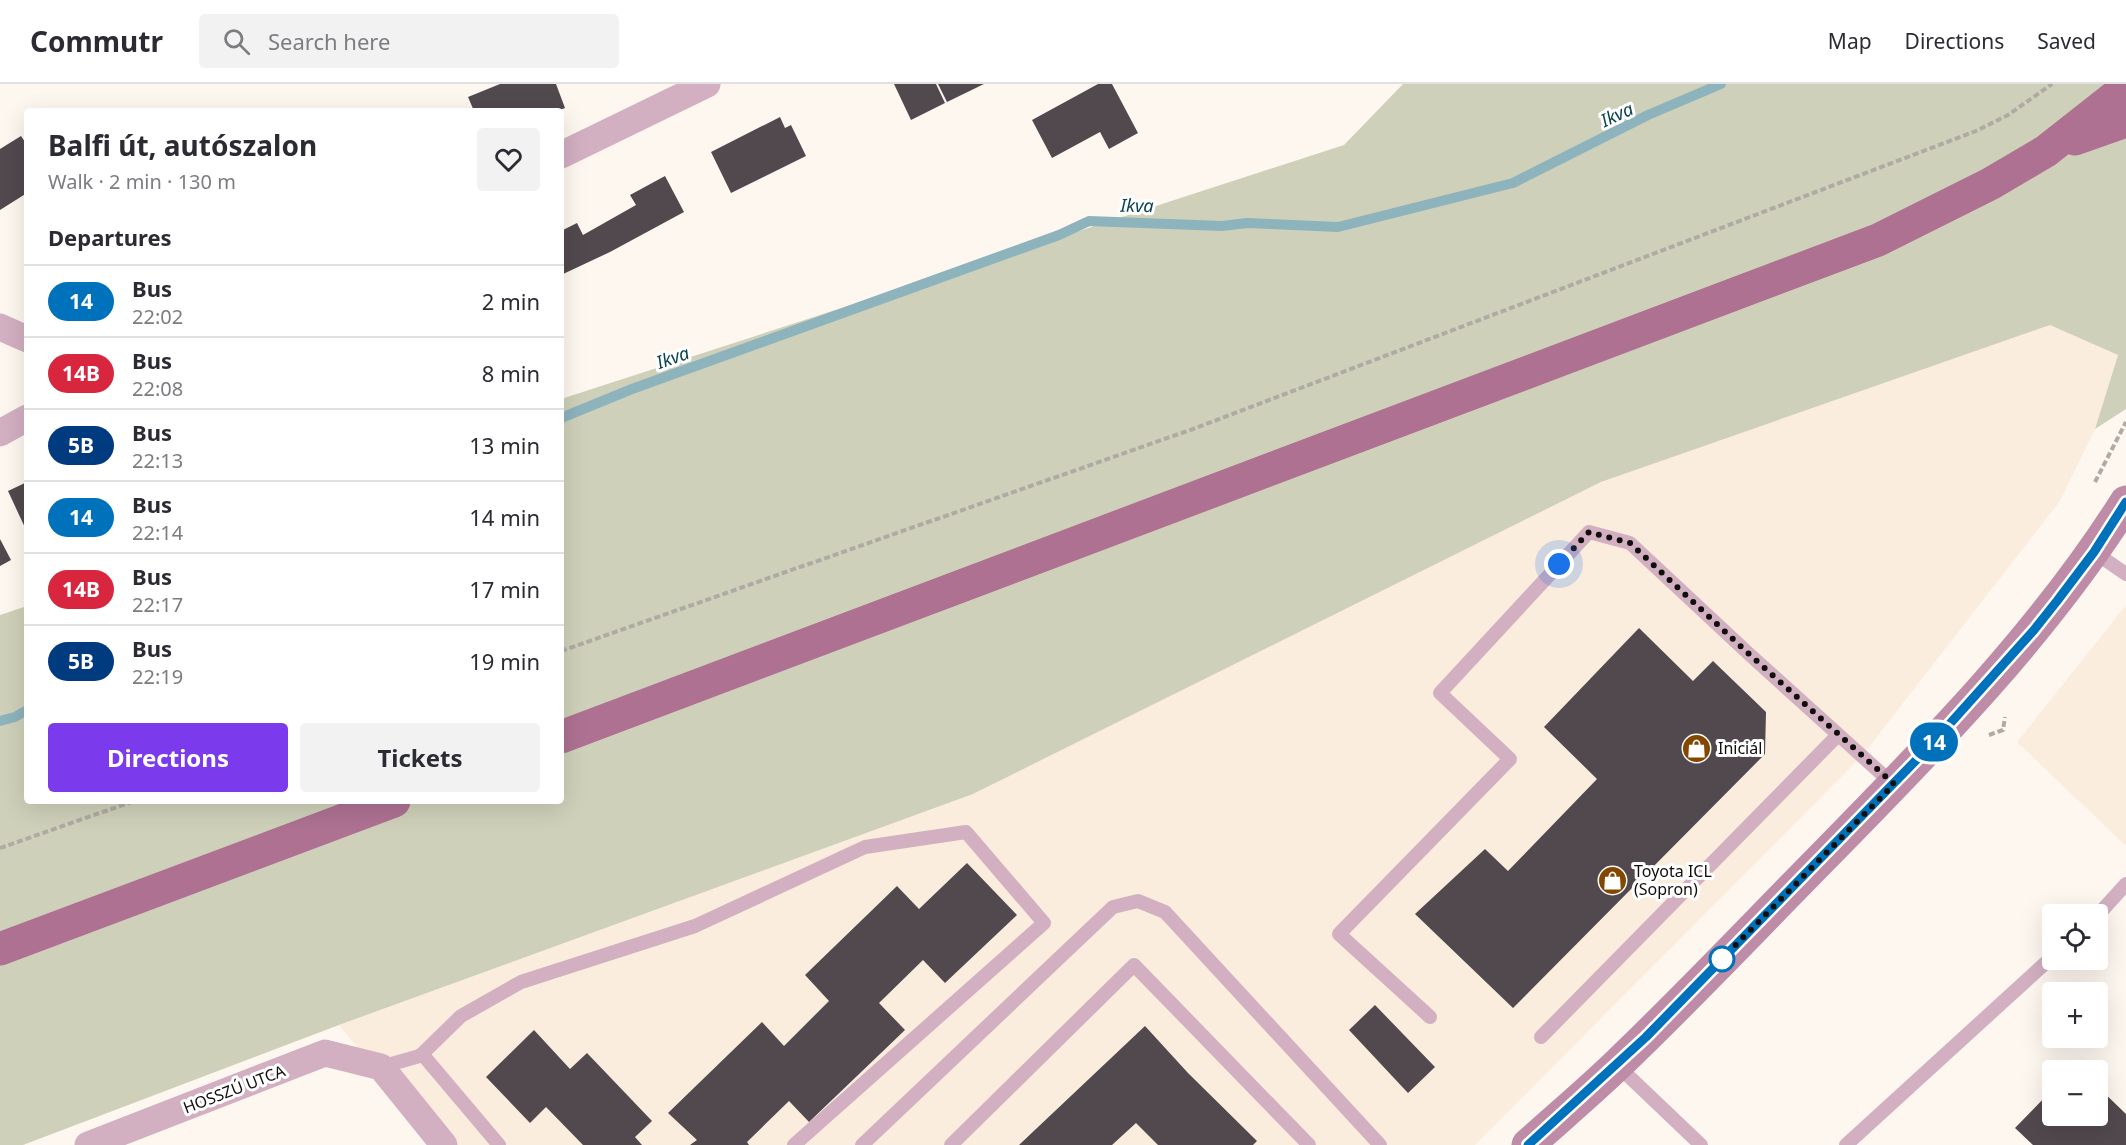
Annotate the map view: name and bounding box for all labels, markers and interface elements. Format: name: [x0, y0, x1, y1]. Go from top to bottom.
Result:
search box: [199, 14, 619, 68]
text: Commutr: [30, 22, 163, 60]
icon: search: [220, 25, 253, 58]
text: Search here: [268, 26, 390, 56]
text: Map: [1828, 27, 1872, 55]
text: Directions: [1905, 27, 2004, 55]
text: Saved: [2037, 27, 2096, 55]
water label: Ikva: [1595, 96, 1637, 132]
text: Balfi út, autószalon: [48, 126, 317, 164]
button: heart: [477, 128, 540, 191]
text: Walk · 2 min · 130 m: [48, 168, 236, 195]
water label: Ikva: [1119, 193, 1154, 217]
text: Departures: [48, 222, 172, 252]
text: Bus: [132, 273, 172, 303]
text: 2 min: [482, 286, 540, 316]
text: 14: [69, 287, 93, 315]
text: 22:02: [132, 303, 183, 330]
water label: Ikva: [652, 340, 692, 374]
text: Bus: [132, 345, 172, 375]
text: 8 min: [482, 358, 540, 388]
text: 14B: [62, 359, 100, 387]
text: 22:08: [132, 375, 183, 402]
text: Bus: [132, 417, 172, 447]
text: 13 min: [469, 430, 540, 460]
text: 5B: [68, 431, 94, 459]
text: 22:13: [132, 447, 183, 474]
text: Bus: [132, 489, 172, 519]
text: 14 min: [469, 502, 540, 532]
text: 14: [69, 503, 93, 531]
text: 22:14: [132, 519, 183, 546]
your location: [1544, 549, 1574, 579]
text: Bus: [132, 561, 172, 591]
text: 17 min: [469, 574, 540, 604]
text: 14B: [62, 575, 100, 603]
text: 22:17: [132, 591, 183, 618]
text: Bus: [132, 633, 172, 663]
text: 19 min: [469, 646, 540, 676]
text: 5B: [68, 647, 94, 675]
text: 22:19: [132, 663, 183, 690]
line badge: 14: [1907, 722, 1961, 762]
button: Directions: [48, 723, 288, 792]
button: Tickets: [300, 723, 540, 792]
text: 14: [1922, 728, 1946, 756]
shop icon: Iniciál: [1681, 732, 1713, 764]
place label: Iniciál: [1718, 737, 1762, 759]
place label: Toyota ICL (Sopron): [1634, 860, 1712, 900]
shop icon: Toyota ICL (Sopron): [1597, 864, 1629, 896]
map controls: [2042, 904, 2108, 1126]
button: locate: [2042, 904, 2108, 970]
unlabelled marker: [1709, 946, 1735, 972]
button: +: [2042, 982, 2108, 1048]
street label: HOSSZÚ UTCA: [180, 1059, 289, 1119]
button: −: [2042, 1060, 2108, 1126]

